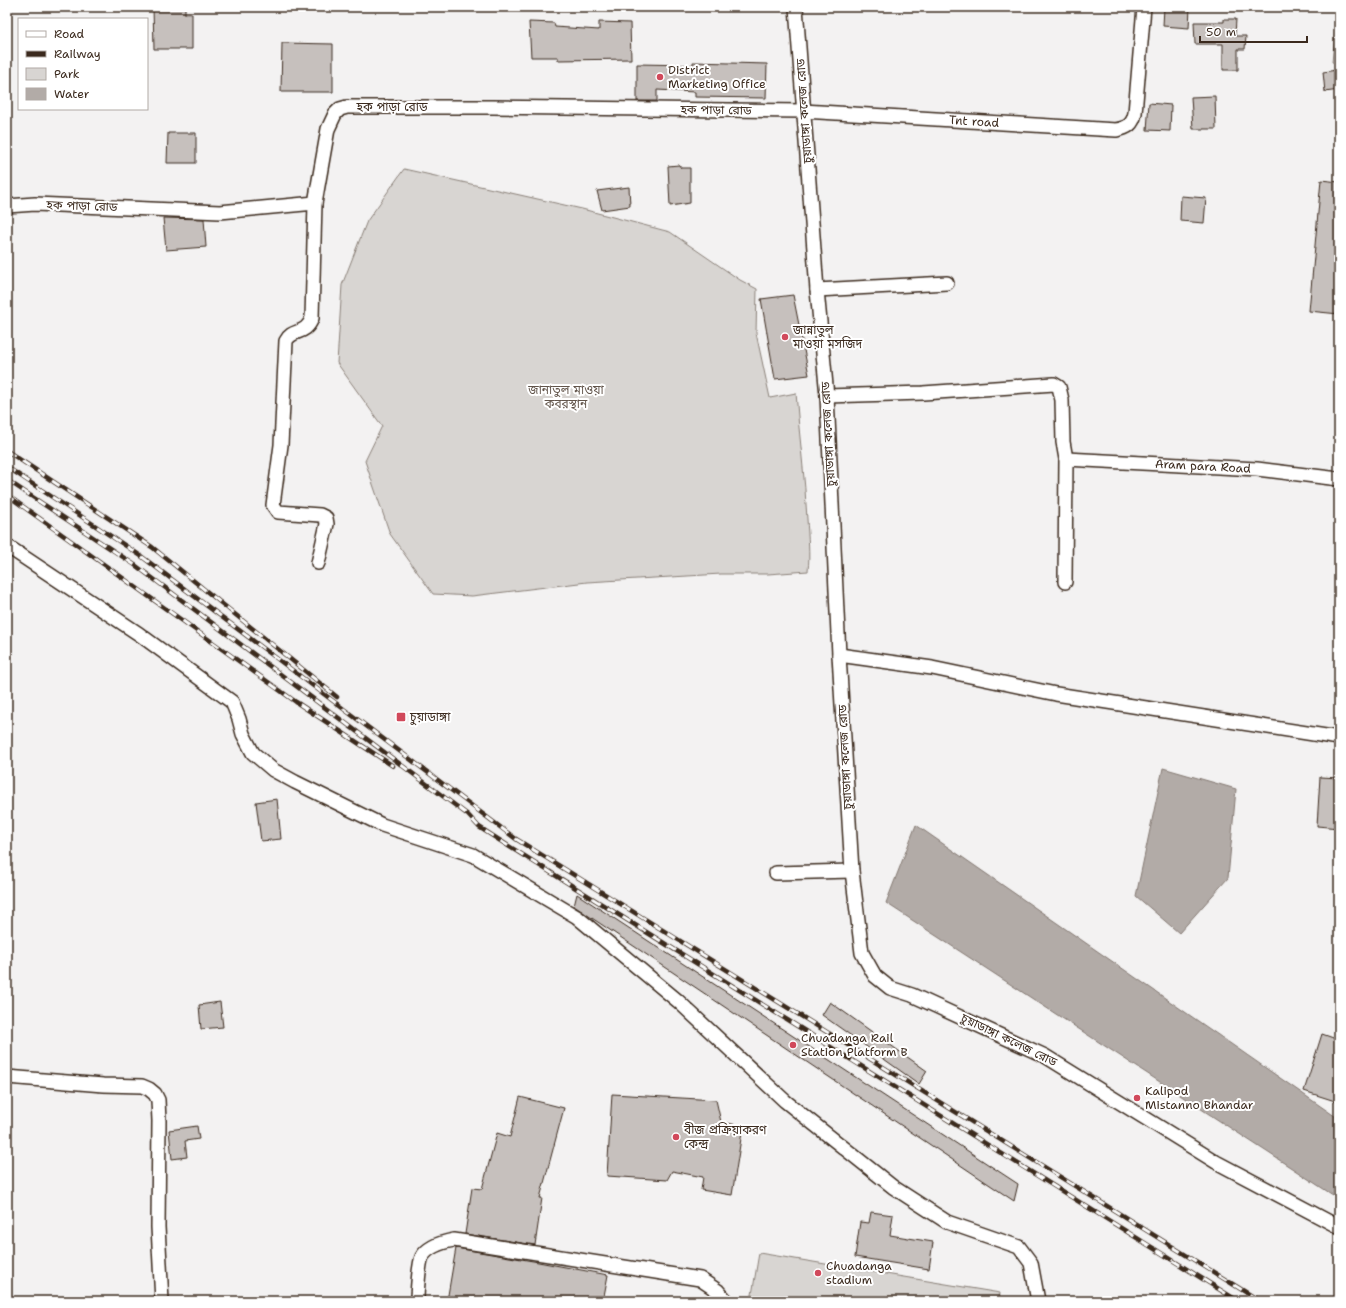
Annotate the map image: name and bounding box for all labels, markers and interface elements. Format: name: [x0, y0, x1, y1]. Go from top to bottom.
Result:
legend: [18, 18, 148, 110]
scale bar: [1200, 18, 1307, 44]
text: 50 m: [1206, 24, 1236, 40]
text: Road: [54, 26, 85, 42]
text: Railway: [54, 46, 101, 62]
street label: চুয়াডাঙ্গা কলেজ রোড: [792, 58, 816, 165]
place label: District Marketing Office: [668, 62, 766, 92]
text: Park: [54, 66, 80, 82]
marker: District Marketing Office: [655, 72, 665, 82]
text: Water: [54, 86, 90, 102]
street label: হক পাড়া রোড: [355, 99, 428, 115]
street label: হক পাড়া রোড: [679, 101, 752, 119]
street label: Tnt road: [948, 112, 1000, 131]
street label: হক পাড়া রোড: [45, 197, 118, 215]
place label: জান্নাতুল মাওয়া মসজিদ: [792, 322, 863, 352]
marker: জান্নাতুল মাওয়া মসজিদ: [780, 332, 790, 342]
street label: চুয়াডাঙ্গা কলেজ রোড: [817, 381, 839, 488]
park label: জানাতুল মাওয়া কবরস্থান: [527, 382, 605, 412]
street label: Aram para Road: [1154, 456, 1252, 477]
street label: চুয়াডাঙ্গা কলেজ রোড: [834, 704, 856, 811]
place label: চুয়াডাঙ্গা: [409, 709, 451, 726]
marker: চুয়াডাঙ্গা: [395, 711, 407, 723]
street label: চুয়াডাঙ্গা কলেজ রোড: [957, 1009, 1060, 1071]
place label: Chuadanga Rail Station Platform B: [801, 1030, 908, 1060]
marker: Chuadanga Rail Station Platform B: [788, 1040, 798, 1050]
place label: Kalipod Mistanno Bhandar: [1145, 1083, 1254, 1113]
marker: Kalipod Mistanno Bhandar: [1132, 1093, 1142, 1103]
place label: বীজ প্রক্রিয়াকরণ কেন্দ্র: [683, 1122, 767, 1152]
marker: বীজ প্রক্রিয়াকরণ কেন্দ্র: [671, 1132, 681, 1142]
place label: Chuadanga stadium: [826, 1258, 892, 1288]
marker: Chuadanga stadium: [813, 1268, 823, 1278]

